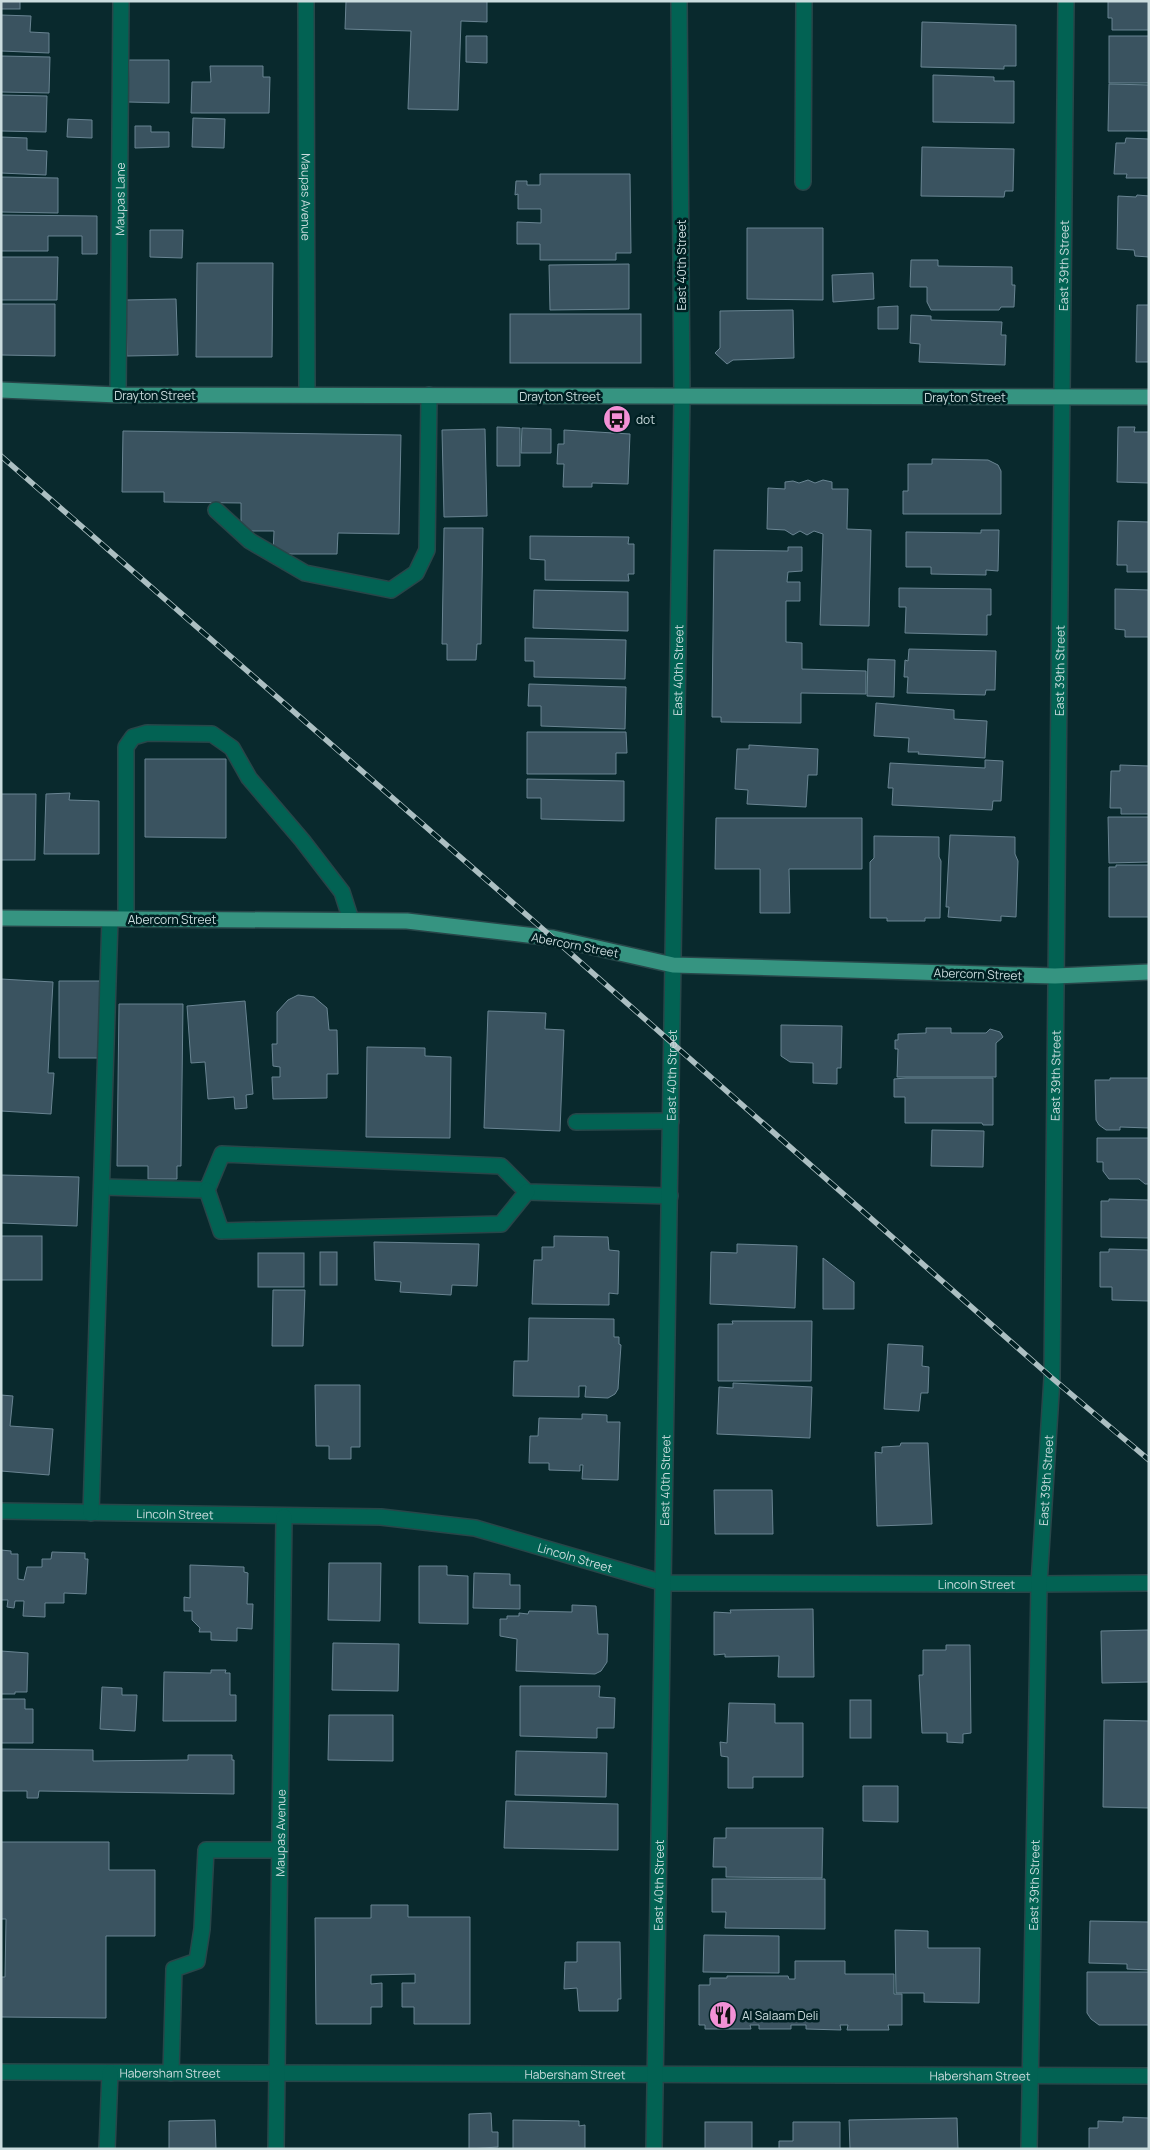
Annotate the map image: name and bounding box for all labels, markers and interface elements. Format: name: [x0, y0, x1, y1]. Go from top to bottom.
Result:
street label: Maupas Avenue: [298, 153, 315, 241]
street label: Maupas Lane: [111, 162, 128, 236]
street label: East 40th Street: [673, 219, 690, 311]
street label: East 39th Street: [1054, 220, 1072, 311]
street label: Drayton Street: [114, 387, 196, 404]
street label: Drayton Street: [519, 388, 601, 405]
street label: Drayton Street: [924, 389, 1006, 406]
bus stop icon: dot: [602, 404, 632, 434]
place label: dot: [636, 411, 655, 428]
street label: East 40th Street: [668, 624, 687, 716]
street label: East 39th Street: [1050, 625, 1068, 716]
street label: Abercorn Street: [128, 911, 216, 928]
street label: Abercorn Street: [530, 928, 620, 962]
street label: Abercorn Street: [933, 964, 1023, 984]
street label: East 40th Street: [662, 1029, 680, 1121]
street label: East 39th Street: [1046, 1030, 1064, 1121]
street label: East 40th Street: [655, 1434, 674, 1526]
street label: East 39th Street: [1034, 1434, 1057, 1526]
street label: Lincoln Street: [136, 1505, 214, 1523]
street label: Lincoln Street: [536, 1538, 615, 1576]
street label: Lincoln Street: [938, 1575, 1015, 1592]
street label: Maupas Avenue: [271, 1789, 289, 1877]
street label: East 40th Street: [649, 1839, 667, 1931]
street label: East 39th Street: [1024, 1839, 1043, 1931]
restaurant icon: Al Salaam Deli: [708, 2000, 738, 2030]
place label: Al Salaam Deli: [742, 2007, 818, 2024]
street label: Habersham Street: [119, 2064, 221, 2081]
street label: Habersham Street: [524, 2065, 626, 2083]
street label: Habersham Street: [929, 2067, 1031, 2084]

